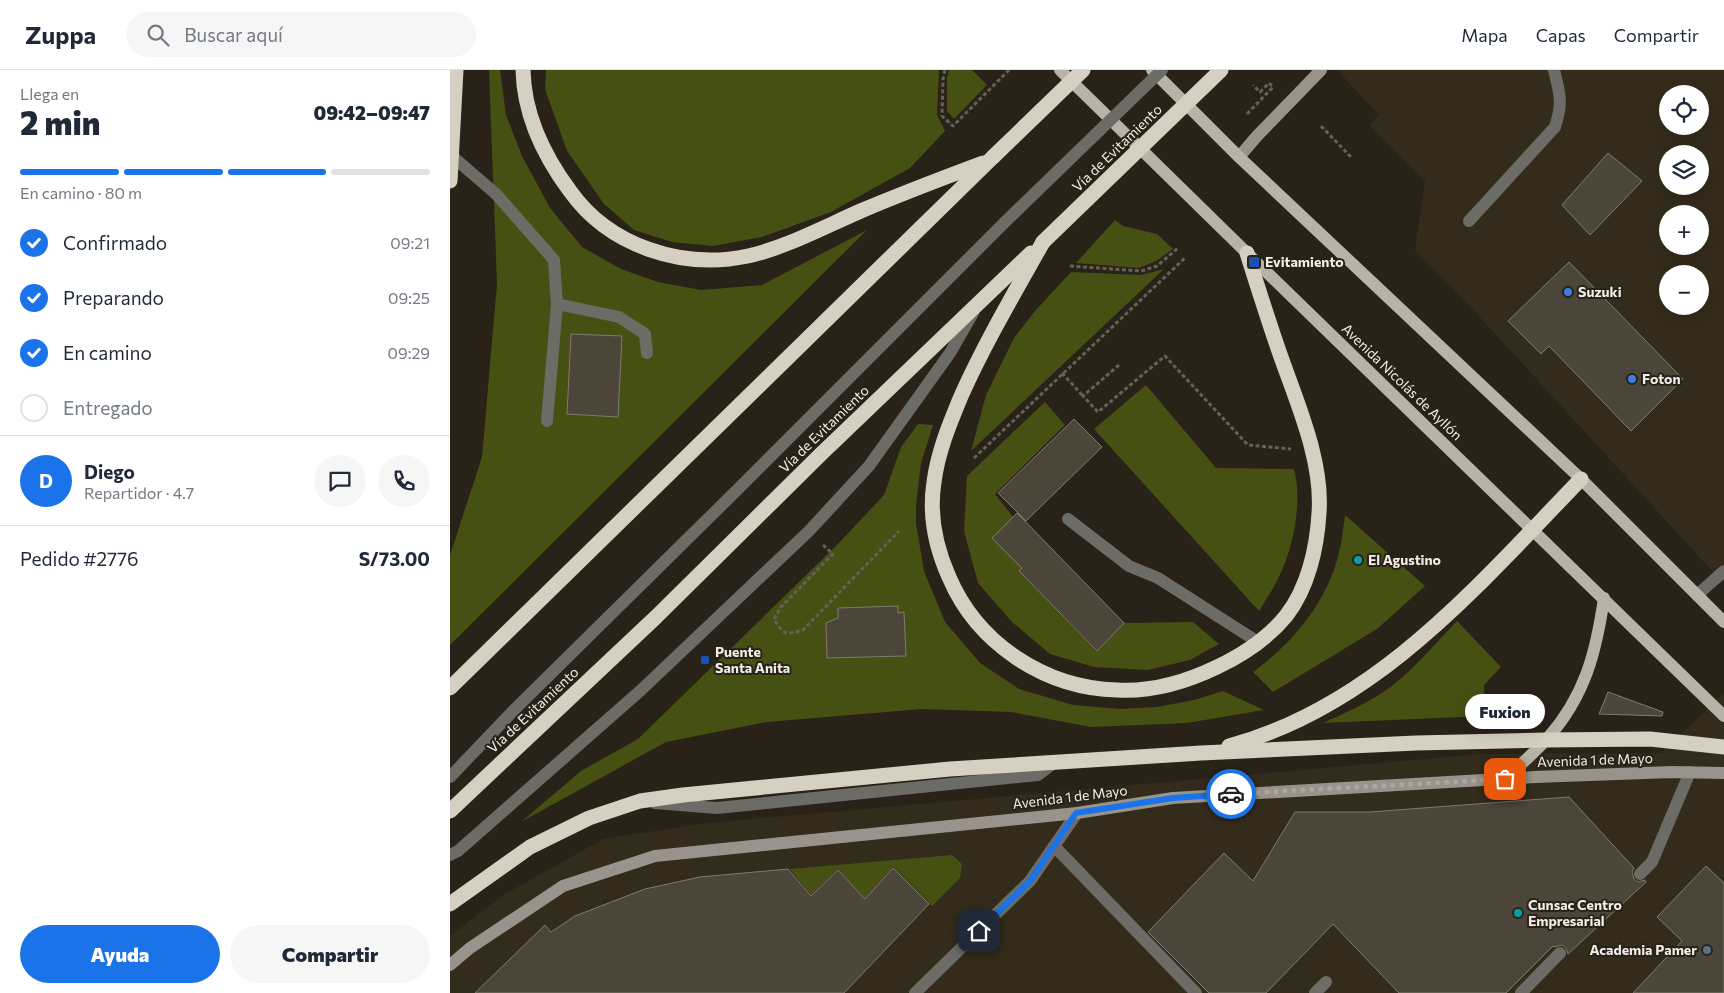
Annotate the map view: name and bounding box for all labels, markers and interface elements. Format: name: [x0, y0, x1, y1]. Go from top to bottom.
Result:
search box: [126, 12, 476, 57]
text: Zuppa: [25, 20, 96, 49]
icon: search: [144, 21, 172, 49]
text: Buscar aquí: [184, 23, 283, 46]
text: Mapa: [1461, 24, 1508, 46]
text: Capas: [1536, 24, 1586, 46]
text: Compartir: [1614, 24, 1699, 46]
text: Llega en: [20, 84, 79, 103]
map controls: [1659, 85, 1709, 315]
button: locate: [1659, 85, 1709, 135]
street label: Vía de Evitamiento: [1068, 100, 1165, 195]
text: 09:42–09:47: [313, 101, 430, 124]
text: 2 min: [20, 102, 100, 142]
button: layers: [1659, 145, 1709, 195]
text: En camino · 80 m: [20, 183, 142, 202]
button: +: [1659, 205, 1709, 255]
icon: check: [20, 229, 48, 257]
text: Confirmado: [63, 231, 167, 254]
text: 09:21: [390, 233, 430, 252]
place label: Evitamiento: [1265, 253, 1344, 270]
marker: Evitamiento: [1247, 255, 1261, 269]
button: −: [1659, 265, 1709, 315]
place label: Suzuki: [1578, 283, 1622, 300]
icon: check: [20, 284, 48, 312]
text: Preparando: [63, 286, 164, 309]
marker: Suzuki: [1562, 286, 1574, 298]
text: 09:25: [388, 288, 430, 307]
street label: Avenida Nicolás de Ayllón: [1339, 320, 1466, 443]
icon: check: [20, 339, 48, 367]
text: En camino: [63, 341, 152, 364]
text: 09:29: [388, 343, 430, 362]
place label: Foton: [1642, 370, 1681, 387]
marker: Foton: [1626, 373, 1638, 385]
street label: Vía de Evitamiento: [775, 381, 872, 476]
text: Entregado: [63, 396, 153, 419]
button: chat: [314, 455, 366, 507]
button: phone: [378, 455, 430, 507]
text: Diego: [84, 460, 135, 483]
text: D: [39, 469, 53, 492]
text: Repartidor · 4.7: [84, 483, 194, 502]
text: Pedido #2776: [20, 547, 138, 570]
text: S/73.00: [359, 547, 430, 570]
place label: El Agustino: [1368, 551, 1441, 568]
marker: El Agustino: [1352, 554, 1364, 566]
place label: Puente Santa Anita: [715, 643, 790, 676]
marker: Puente Santa Anita: [699, 654, 711, 666]
street label: Vía de Evitamiento: [484, 663, 582, 756]
callout: Fuxion: [1465, 694, 1545, 729]
text: Fuxion: [1479, 702, 1531, 721]
street label: Avenida 1 de Mayo: [1537, 749, 1653, 770]
pin: [1484, 758, 1526, 800]
icon: bag: [1491, 765, 1519, 793]
courier: [1206, 769, 1256, 819]
icon: car: [1217, 780, 1245, 808]
street label: Avenida 1 de Mayo: [1011, 781, 1128, 812]
place label: Cunsac Centro Empresarial: [1528, 896, 1622, 929]
marker: Cunsac Centro Empresarial: [1512, 907, 1524, 919]
pin: [958, 910, 1000, 952]
icon: home: [965, 917, 993, 945]
button: Ayuda: [20, 925, 220, 983]
button: Compartir: [230, 925, 430, 983]
place label: Academia Pamer: [1590, 941, 1697, 958]
marker: Academia Pamer: [1701, 944, 1713, 956]

